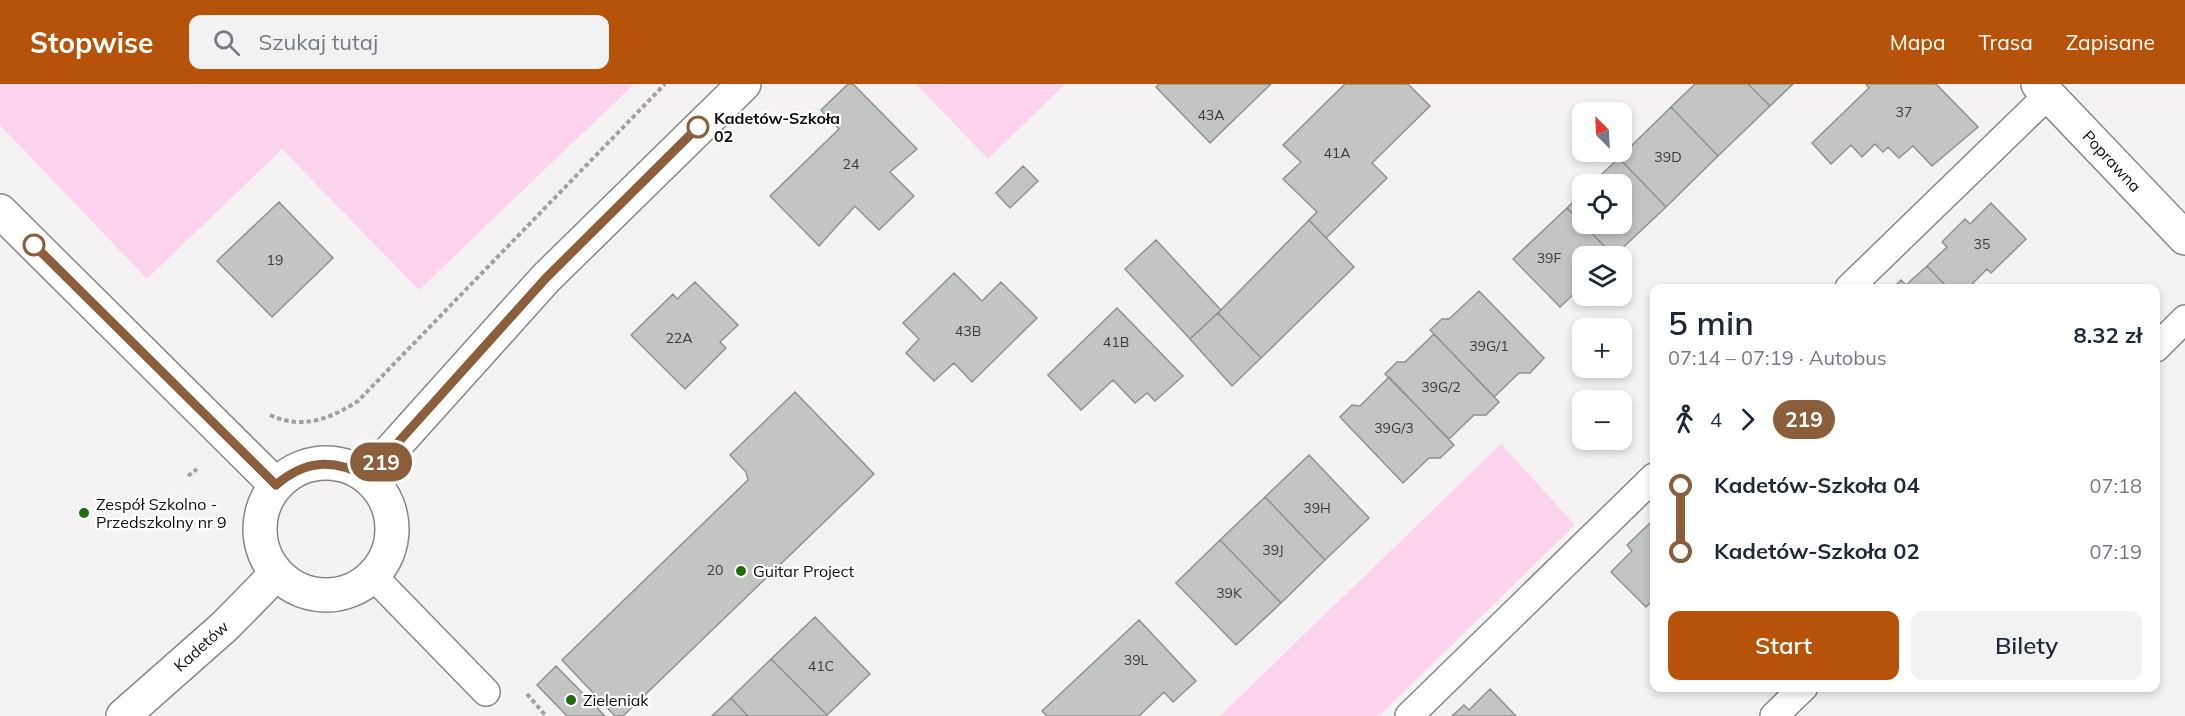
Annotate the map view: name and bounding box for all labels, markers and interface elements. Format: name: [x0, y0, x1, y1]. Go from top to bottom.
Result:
search box: [189, 15, 609, 69]
text: Stopwise: [30, 25, 153, 60]
icon: search: [210, 26, 243, 59]
text: Szukaj tutaj: [258, 28, 378, 56]
text: Mapa: [1890, 29, 1946, 55]
text: Trasa: [1979, 29, 2033, 55]
text: Zapisane: [2066, 29, 2155, 55]
north arrow: [1572, 102, 1632, 162]
map controls: [1572, 102, 1632, 450]
house number: 37: [1896, 103, 1912, 121]
house number: 43A: [1197, 106, 1225, 124]
place label: Kadetów-Szkoła 02: [714, 108, 840, 146]
marker: Kadetów-Szkoła 02: [687, 116, 709, 138]
street label: Poprawna: [2078, 126, 2146, 196]
house number: 41A: [1323, 144, 1351, 162]
house number: 39D: [1654, 148, 1682, 166]
house number: 24: [843, 155, 860, 173]
button: locate: [1572, 174, 1632, 234]
unlabelled marker: [23, 234, 45, 256]
house number: 35: [1974, 235, 1990, 253]
button: layers: [1572, 246, 1632, 306]
house number: 39F: [1537, 249, 1561, 267]
house number: 19: [267, 251, 283, 269]
text: 5 min: [1668, 302, 1754, 343]
button: +: [1572, 318, 1632, 378]
text: 8.32 zł: [2074, 321, 2142, 349]
house number: 43B: [955, 322, 981, 340]
house number: 22A: [665, 329, 693, 347]
house number: 41B: [1103, 333, 1129, 351]
house number: 39G/1: [1469, 337, 1509, 355]
text: 07:14 – 07:19 · Autobus: [1668, 345, 1887, 370]
house number: 39G/2: [1421, 378, 1461, 396]
button: −: [1572, 390, 1632, 450]
icon: walk: [1668, 403, 1701, 436]
icon: forward: [1731, 403, 1764, 436]
text: 219: [1785, 406, 1823, 432]
text: 4: [1710, 407, 1722, 432]
house number: 39G/3: [1374, 419, 1414, 437]
line badge: 219: [346, 442, 416, 482]
text: 219: [362, 449, 400, 475]
text: Kadetów-Szkoła 04: [1714, 471, 1920, 499]
text: 07:18: [2089, 473, 2142, 498]
place label: Zespół Szkolno - Przedszkolny nr 9: [96, 494, 227, 532]
house number: 39H: [1303, 499, 1331, 517]
marker: Zespół Szkolno - Przedszkolny nr 9: [77, 506, 91, 520]
text: Kadetów-Szkoła 02: [1714, 537, 1920, 565]
text: 07:19: [2089, 539, 2142, 564]
house number: 39J: [1262, 541, 1284, 559]
house number: 20: [707, 561, 723, 579]
place label: Guitar Project: [753, 561, 854, 581]
marker: Guitar Project: [734, 564, 748, 578]
house number: 39K: [1216, 584, 1243, 602]
button: Start: [1668, 611, 1899, 680]
button: Bilety: [1911, 611, 2142, 680]
street label: Kadetów: [170, 616, 232, 676]
house number: 39L: [1124, 651, 1149, 669]
house number: 41C: [808, 657, 834, 675]
place label: Zieleniak: [583, 690, 649, 710]
marker: Zieleniak: [564, 693, 578, 707]

